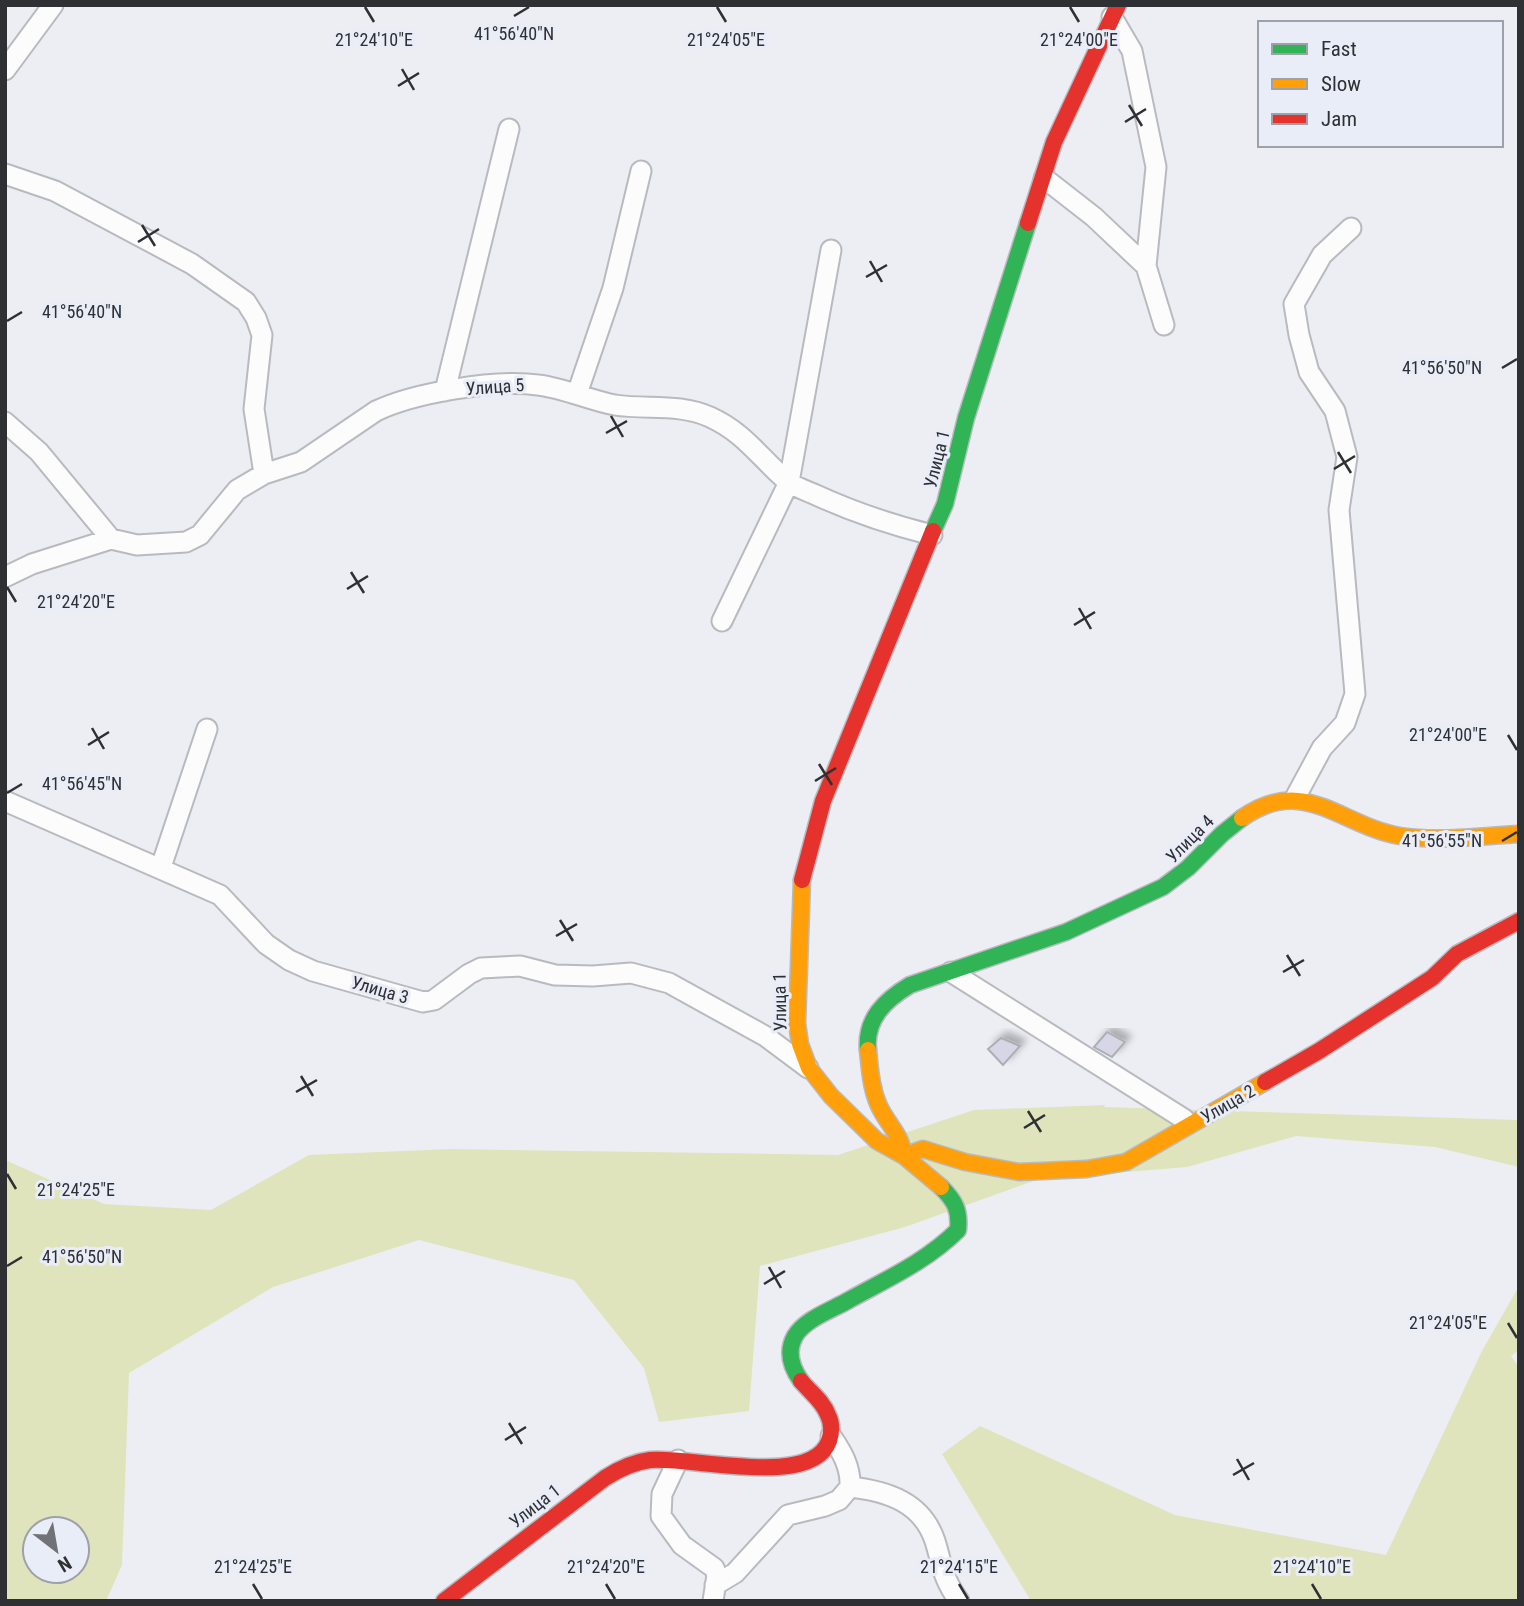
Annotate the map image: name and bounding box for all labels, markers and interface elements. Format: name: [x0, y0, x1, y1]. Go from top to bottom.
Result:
legend: [1258, 21, 1503, 147]
text: 41°56'40"N: [474, 23, 554, 44]
text: 21°24'10"E: [335, 29, 413, 50]
text: 21°24'05"E: [687, 29, 765, 50]
text: 21°24'00"E: [1040, 29, 1118, 50]
text: Fast: [1321, 37, 1357, 61]
text: Slow: [1321, 72, 1361, 96]
text: Jam: [1321, 107, 1357, 131]
text: 41°56'40"N: [42, 301, 122, 322]
text: 41°56'50"N: [1402, 357, 1482, 378]
street label: Улица 5: [465, 374, 525, 399]
street label: Улица 1: [919, 428, 954, 490]
text: 21°24'20"E: [37, 591, 115, 612]
text: 21°24'00"E: [1409, 724, 1487, 745]
text: 41°56'45"N: [42, 773, 122, 794]
street label: Улица 4: [1161, 810, 1218, 867]
text: 41°56'55"N: [1402, 830, 1482, 851]
street label: Улица 3: [349, 971, 411, 1008]
street label: Улица 1: [768, 972, 791, 1032]
street label: Улица 2: [1197, 1080, 1259, 1127]
text: 21°24'25"E: [37, 1179, 115, 1200]
text: 41°56'50"N: [42, 1246, 122, 1267]
text: 21°24'05"E: [1409, 1312, 1487, 1333]
street label: Улица 1: [505, 1479, 564, 1532]
north arrow: [21, 1515, 91, 1585]
text: N: [54, 1551, 75, 1577]
text: 21°24'25"E: [214, 1556, 292, 1577]
text: 21°24'20"E: [567, 1556, 645, 1577]
text: 21°24'15"E: [920, 1556, 998, 1577]
text: 21°24'10"E: [1273, 1556, 1351, 1577]

